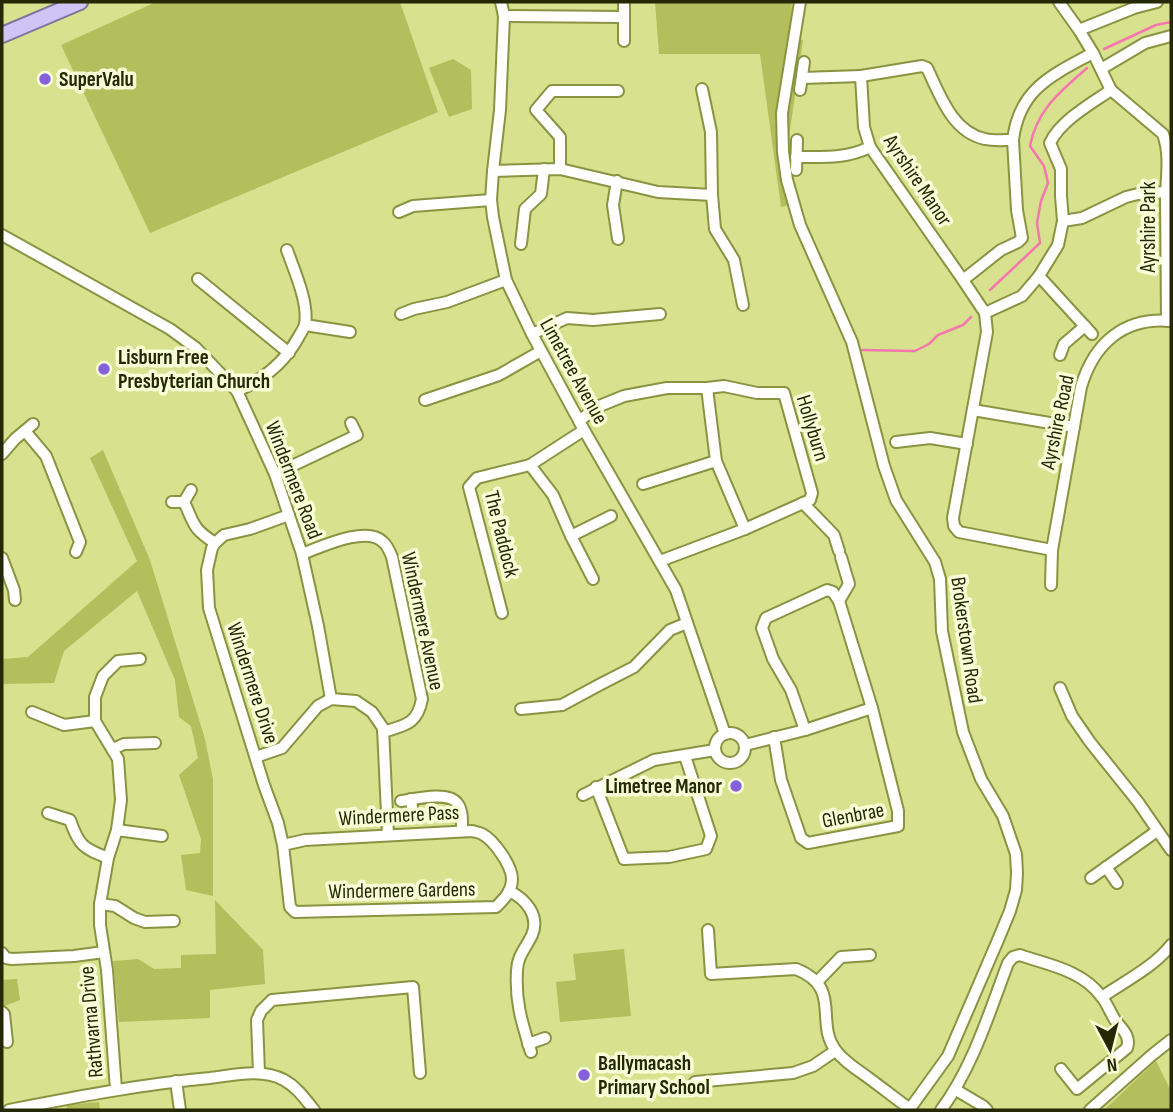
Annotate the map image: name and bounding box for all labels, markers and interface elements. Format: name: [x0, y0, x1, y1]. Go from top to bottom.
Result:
place label: SuperValu: [59, 67, 134, 92]
marker: SuperValu: [37, 71, 53, 87]
street label: Ayrshire Manor: [877, 129, 957, 231]
street label: Ayrshire Park: [1136, 181, 1161, 274]
street label: Limetree Avenue: [534, 314, 613, 429]
place label: Lisburn Free Presbyterian Church: [118, 345, 270, 394]
marker: Lisburn Free Presbyterian Church: [96, 361, 112, 377]
street label: Ayrshire Road: [1035, 373, 1080, 472]
street label: Hollyburn: [791, 392, 834, 464]
street label: Windermere Road: [260, 418, 327, 543]
street label: The Paddock: [479, 488, 524, 580]
street label: Windermere Avenue: [396, 550, 449, 692]
street label: Brokerstown Road: [945, 575, 988, 705]
street label: Windermere Drive: [221, 619, 284, 747]
place label: Limetree Manor: [605, 774, 723, 799]
marker: Limetree Manor: [728, 778, 744, 794]
street label: Glenbrae: [820, 797, 886, 834]
street label: Windermere Pass: [338, 800, 460, 831]
street label: Windermere Gardens: [328, 877, 476, 904]
street label: Rathvarna Drive: [74, 965, 109, 1079]
north arrow: [1075, 1014, 1145, 1084]
place label: Ballymacash Primary School: [598, 1051, 710, 1100]
text: N: [1105, 1052, 1118, 1076]
marker: Ballymacash Primary School: [576, 1067, 592, 1083]

